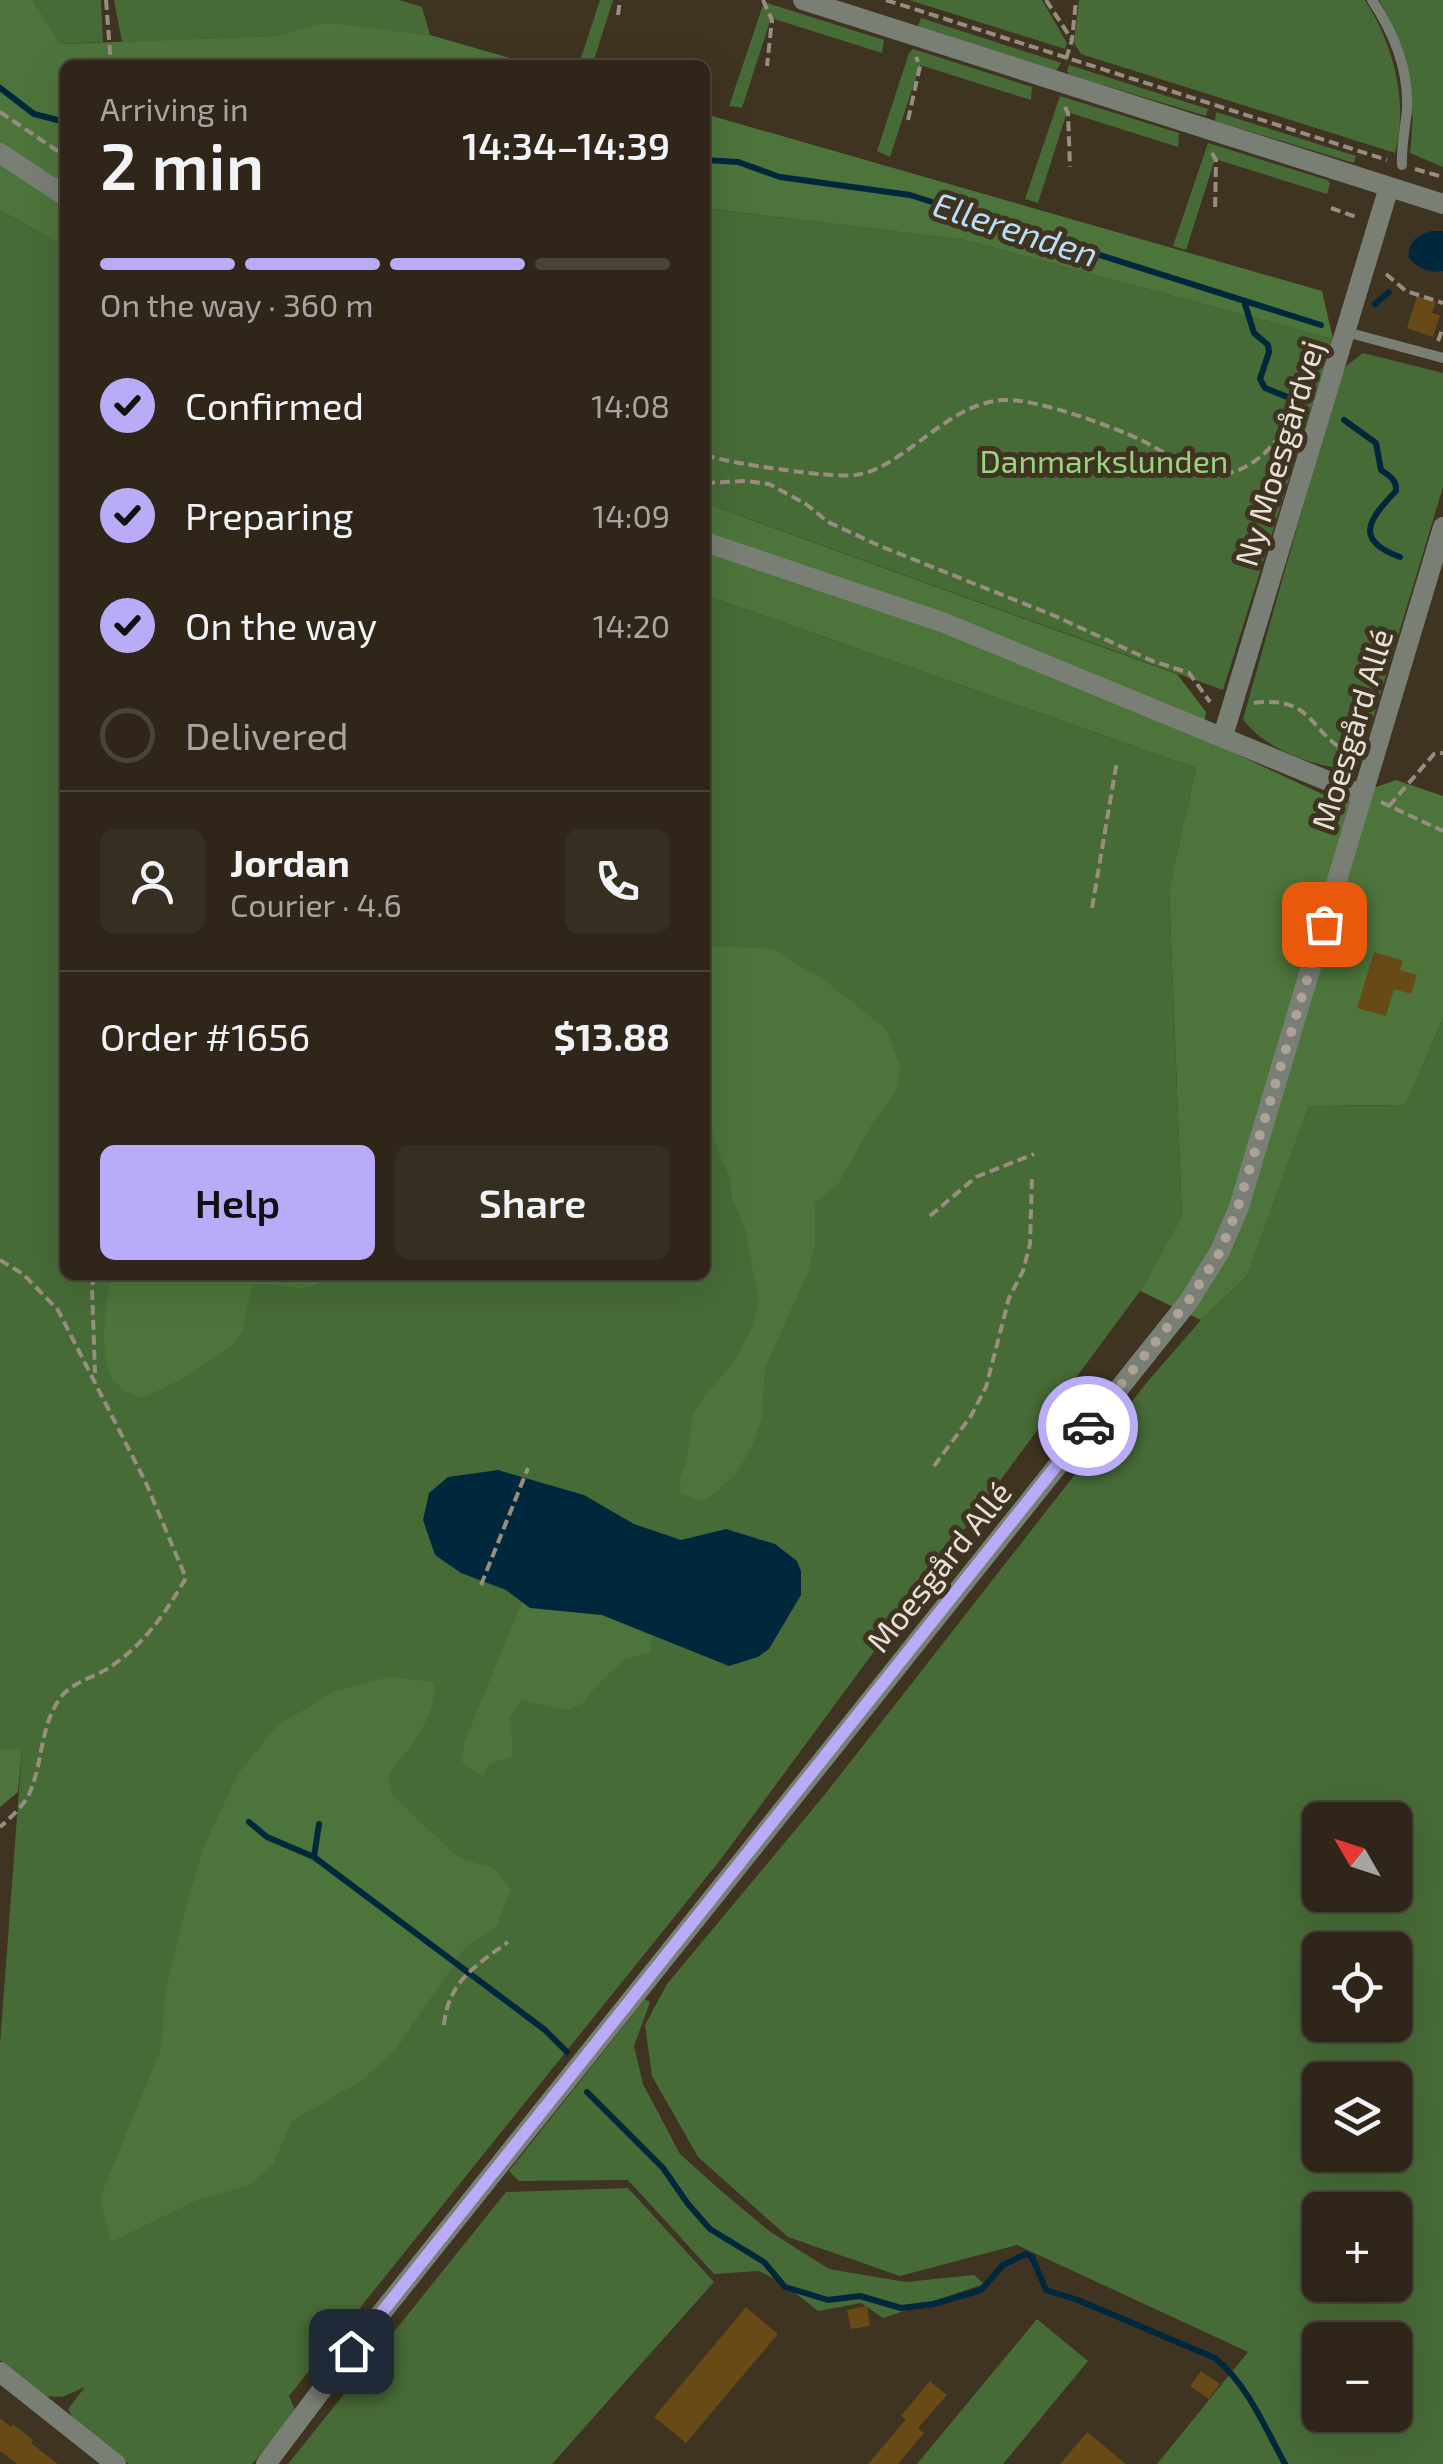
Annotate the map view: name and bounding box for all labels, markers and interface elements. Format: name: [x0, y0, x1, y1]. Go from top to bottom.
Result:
text: Arriving in: [100, 89, 249, 127]
text: 14:34–14:39: [462, 122, 670, 168]
text: 2 min: [100, 125, 264, 203]
water label: Ellerenden: [928, 182, 1104, 274]
text: On the way · 360 m: [100, 285, 373, 323]
street label: Ny Moesgårdvej: [1226, 336, 1331, 571]
icon: check: [100, 378, 155, 433]
text: Confirmed: [185, 382, 364, 428]
text: 14:08: [591, 386, 670, 424]
park label: Danmarkslunden: [980, 441, 1228, 479]
icon: check: [100, 488, 155, 543]
text: Preparing: [185, 492, 353, 538]
text: 14:09: [592, 496, 670, 534]
icon: check: [100, 598, 155, 653]
text: On the way: [185, 602, 377, 648]
text: 14:20: [593, 606, 670, 644]
street label: Moesgård Allé: [1302, 624, 1400, 834]
text: Delivered: [185, 712, 349, 758]
button: person: [100, 829, 205, 934]
button: phone: [565, 829, 670, 934]
text: Jordan: [230, 839, 350, 885]
pin: [1282, 882, 1367, 967]
text: Courier · 4.6: [230, 885, 402, 923]
icon: bag: [1297, 897, 1352, 952]
text: Order #1656: [100, 1013, 310, 1059]
text: $13.88: [553, 1013, 670, 1059]
button: Help: [100, 1145, 375, 1260]
button: Share: [395, 1145, 670, 1260]
courier: [1038, 1376, 1138, 1476]
icon: car: [1061, 1399, 1116, 1454]
street label: Moesgård Allé: [858, 1473, 1018, 1659]
north arrow: [1302, 1802, 1412, 1912]
map controls: [1302, 1802, 1412, 2432]
button: locate: [1302, 1932, 1412, 2042]
button: layers: [1302, 2062, 1412, 2172]
button: +: [1302, 2192, 1412, 2302]
pin: [309, 2309, 394, 2394]
button: −: [1302, 2322, 1412, 2432]
icon: home: [324, 2324, 379, 2379]

